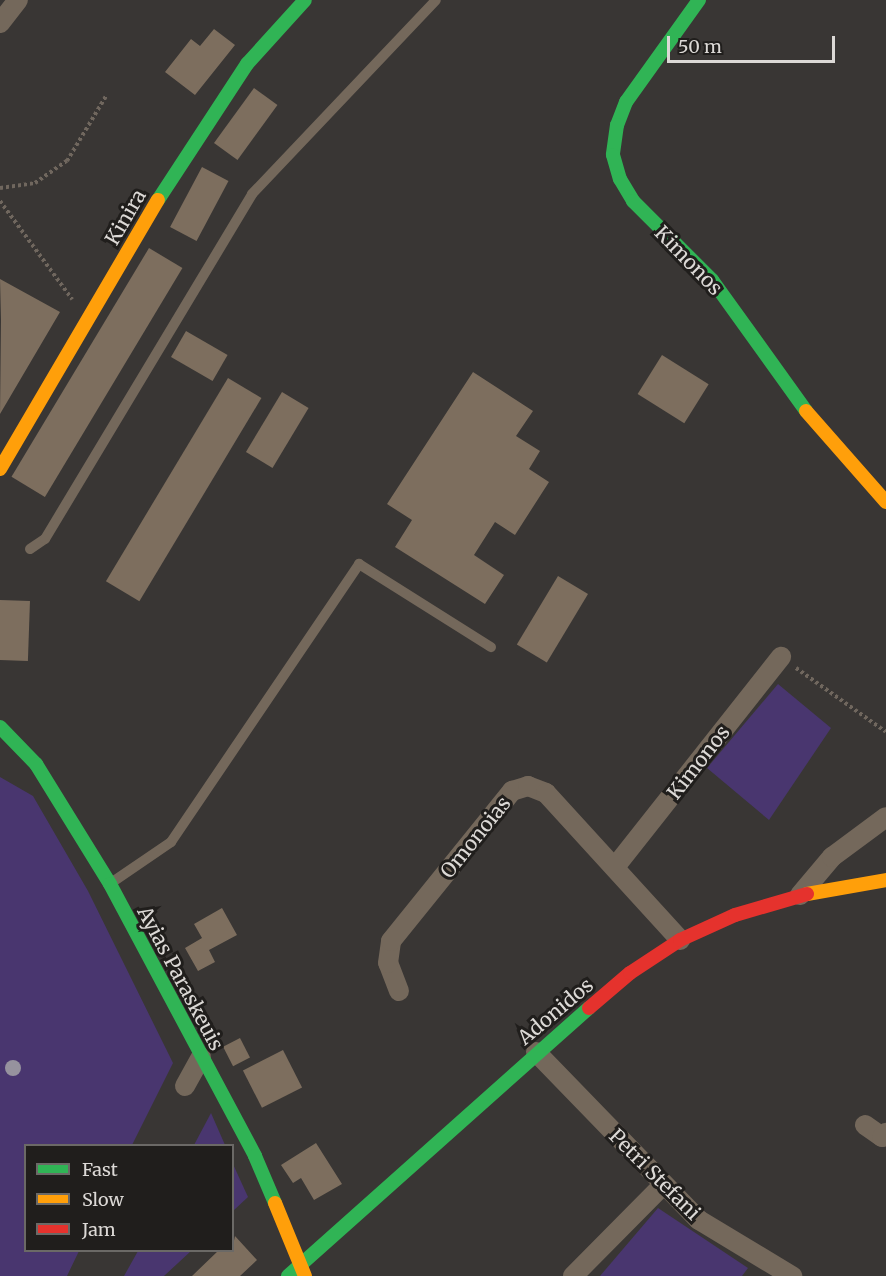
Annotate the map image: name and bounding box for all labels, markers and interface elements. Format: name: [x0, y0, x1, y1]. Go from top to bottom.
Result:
scale bar: [670, 24, 838, 62]
text: 50 m: [678, 35, 722, 58]
street label: Kinira: [100, 185, 150, 249]
street label: Kimonos: [650, 220, 728, 300]
street label: Kimonos: [662, 720, 734, 804]
street label: Omonoias: [435, 791, 515, 883]
street label: Ayias Paraskeuis: [133, 902, 229, 1054]
street label: Adonidos: [512, 973, 598, 1049]
street label: Petri Stefani: [604, 1123, 706, 1225]
legend: [24, 1144, 234, 1252]
text: Fast: [82, 1158, 118, 1181]
text: Slow: [82, 1188, 124, 1211]
text: Jam: [82, 1218, 116, 1241]

